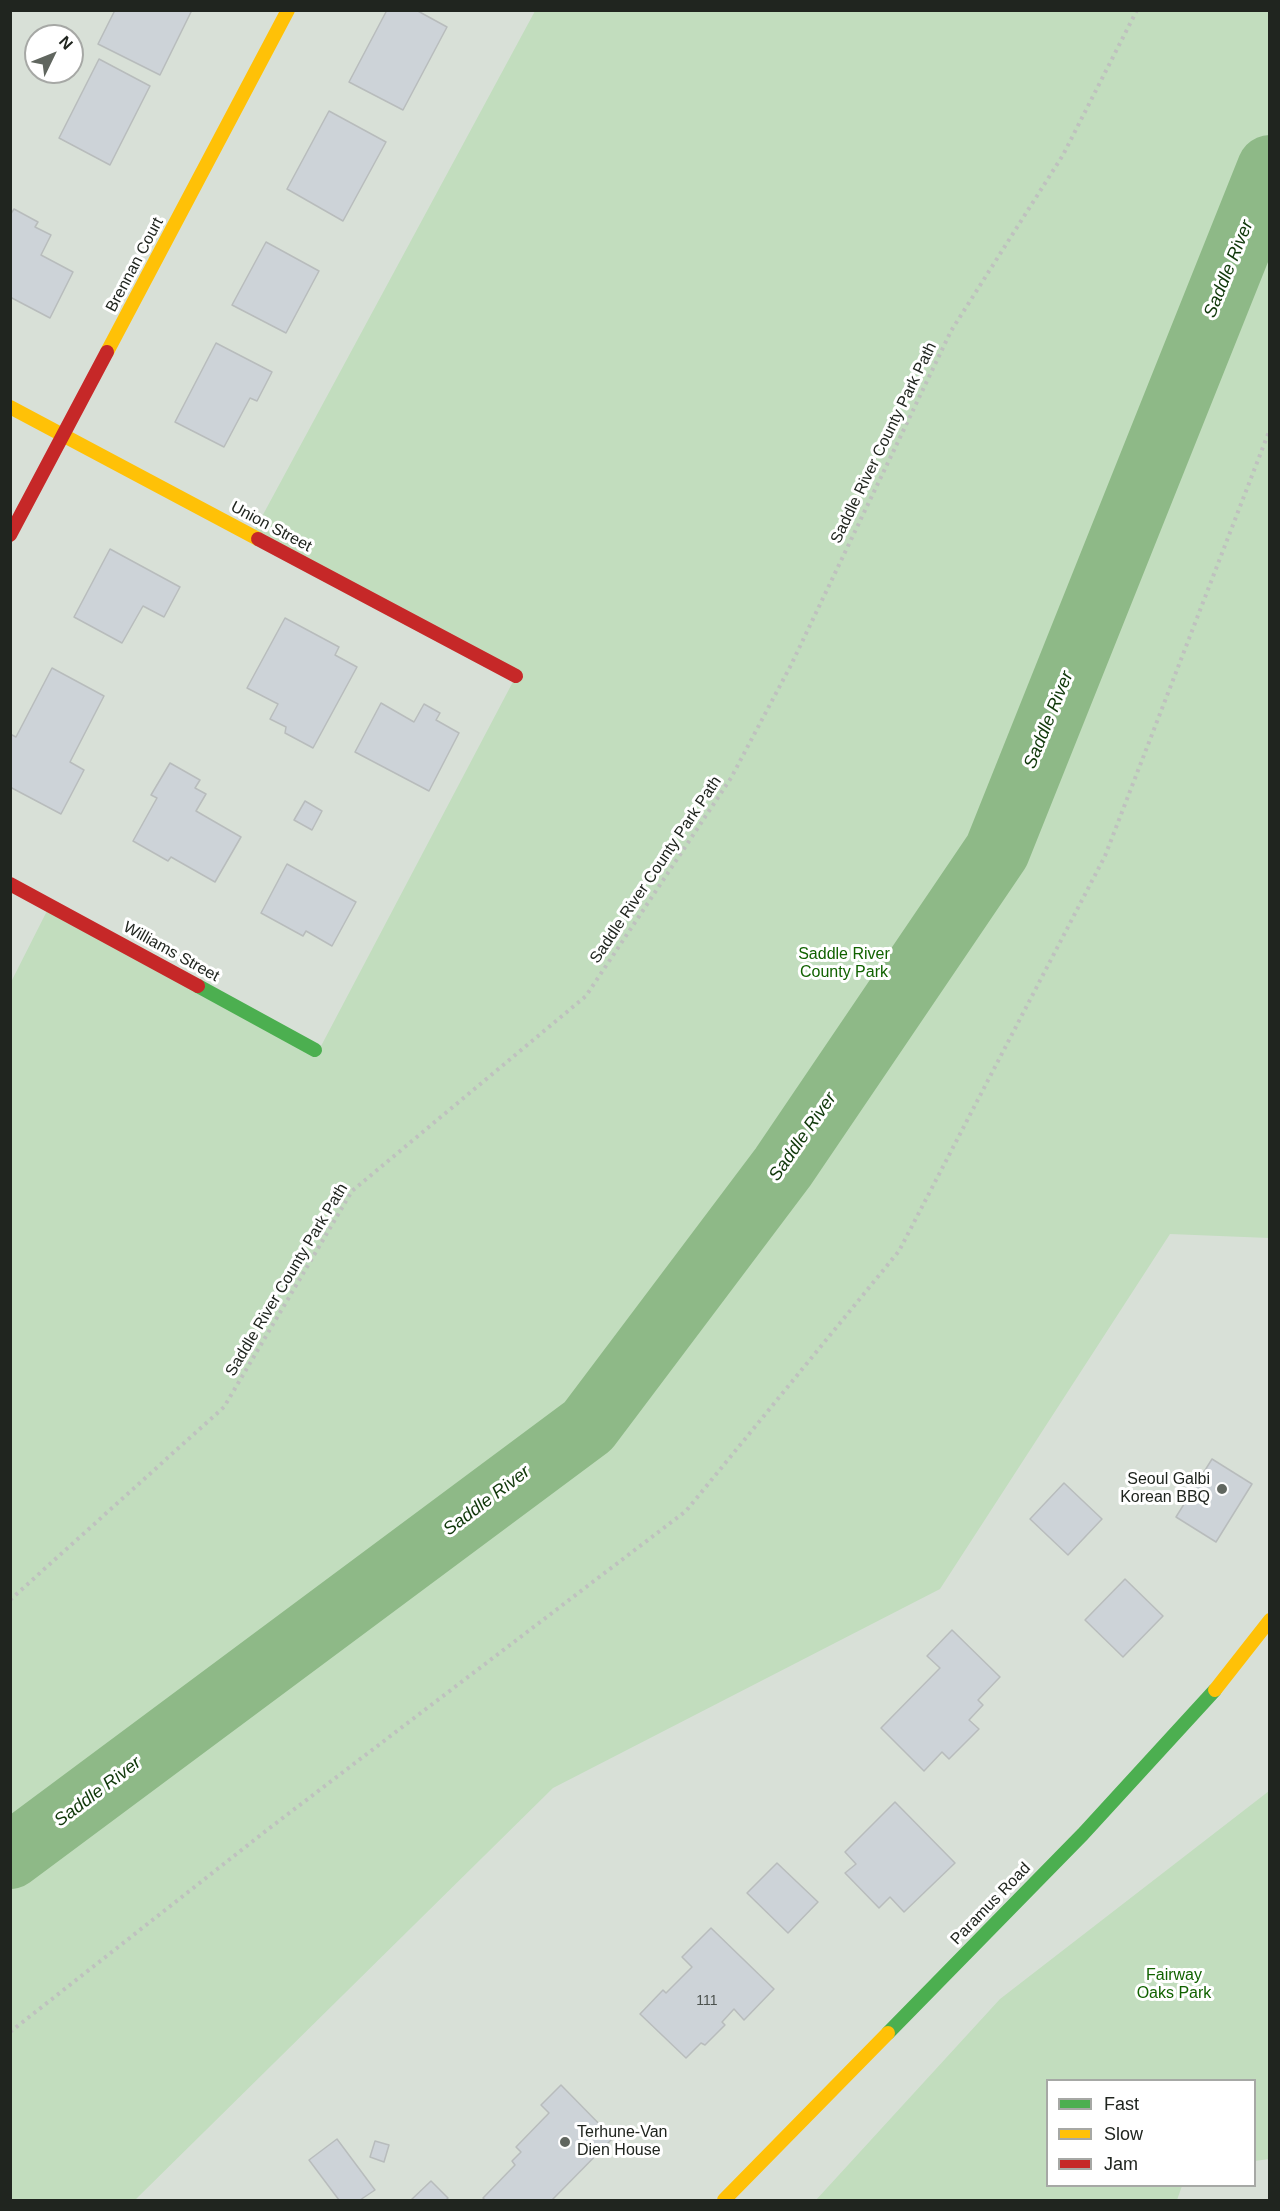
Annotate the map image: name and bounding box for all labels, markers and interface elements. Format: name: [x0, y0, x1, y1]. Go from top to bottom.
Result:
north arrow: [24, 24, 84, 84]
text: N: [56, 33, 76, 53]
street label: Brennan Court: [102, 215, 168, 315]
water label: Saddle River: [1200, 217, 1258, 321]
street label: Saddle River County Park Path: [827, 339, 941, 547]
street label: Union Street: [227, 498, 315, 556]
water label: Saddle River: [1020, 668, 1078, 772]
street label: Saddle River County Park Path: [586, 773, 726, 967]
street label: Williams Street: [120, 918, 222, 986]
park label: Saddle River County Park: [798, 945, 890, 983]
water label: Saddle River: [765, 1089, 841, 1185]
street label: Saddle River County Park Path: [222, 1180, 352, 1380]
water label: Saddle River: [439, 1461, 535, 1541]
place label: Seoul Galbi Korean BBQ: [1120, 1470, 1210, 1508]
marker: Seoul Galbi Korean BBQ: [1215, 1482, 1229, 1496]
water label: Saddle River: [50, 1752, 146, 1832]
street label: Paramus Road: [947, 1859, 1035, 1949]
park label: Fairway Oaks Park: [1137, 1966, 1211, 2004]
house number: 111: [696, 1993, 718, 2009]
legend: [1046, 2079, 1256, 2187]
text: Fast: [1104, 2094, 1139, 2114]
place label: Terhune-Van Dien House: [577, 2123, 667, 2161]
text: Slow: [1104, 2124, 1143, 2144]
marker: Terhune-Van Dien House: [558, 2135, 572, 2149]
text: Jam: [1104, 2154, 1138, 2174]

